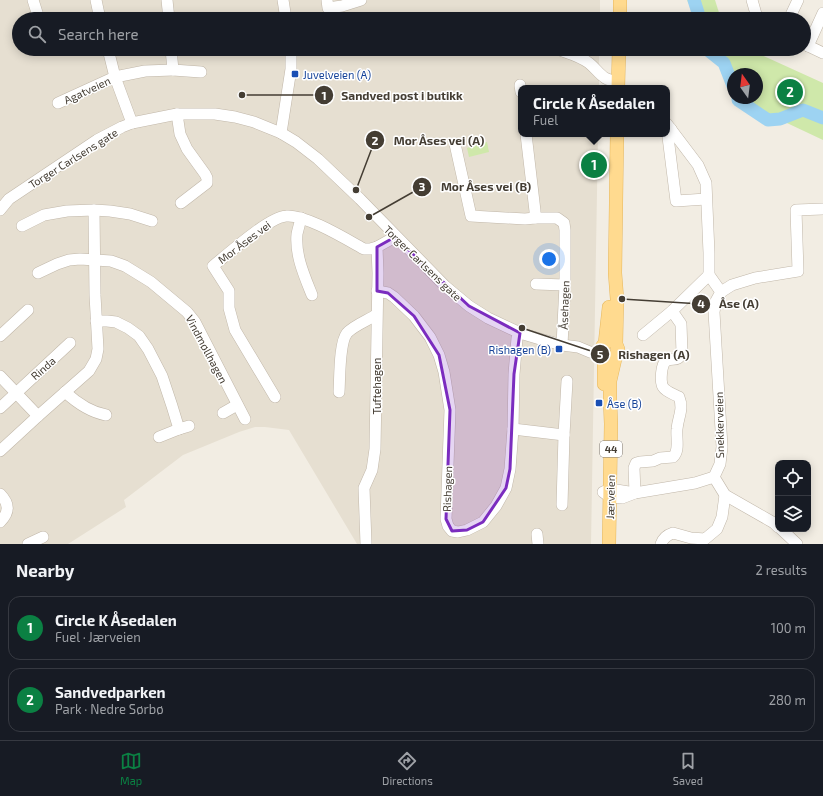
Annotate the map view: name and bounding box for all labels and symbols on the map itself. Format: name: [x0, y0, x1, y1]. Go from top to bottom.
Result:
place label: Juvelveien (A): [303, 68, 371, 81]
north arrow: [727, 68, 763, 104]
marker: Juvelveien (A): [290, 69, 300, 79]
street label: Agatveien: [62, 74, 112, 106]
pin: 2: [777, 77, 803, 107]
callout: Sandved post i butikk: [314, 83, 471, 107]
text: 1: [321, 88, 327, 102]
text: Sandved post i butikk: [341, 88, 463, 102]
street label: Torger Carlsens gate: [26, 125, 120, 191]
callout: Mor Åses vei (A): [365, 128, 493, 152]
text: 2: [372, 133, 379, 147]
text: Mor Åses vei (A): [394, 133, 484, 147]
pin: 1: [581, 150, 607, 180]
callout: Mor Åses vei (B): [412, 175, 539, 199]
text: 3: [419, 179, 426, 193]
text: Mor Åses vei (B): [441, 179, 531, 193]
street label: Mor Åses vei: [215, 218, 273, 266]
street label: Torger Carlsens gate: [382, 223, 464, 303]
your location: [539, 249, 559, 269]
street label: Åsehagen: [557, 280, 571, 330]
callout: Åse (A): [691, 292, 767, 316]
text: 4: [697, 296, 705, 310]
text: Åse (A): [719, 296, 759, 310]
street label: Vindmøllhagen: [184, 313, 230, 385]
callout: Rishagen (A): [590, 342, 698, 366]
place label: Rishagen (B): [489, 343, 551, 356]
marker: Rishagen (B): [554, 344, 564, 354]
text: 5: [597, 347, 604, 361]
text: Rishagen (A): [618, 347, 690, 361]
street label: Rinda: [28, 354, 58, 382]
street label: Tuftehagen: [370, 358, 383, 414]
street label: Snekkerveien: [712, 392, 726, 458]
place label: Åse (B): [607, 397, 642, 410]
marker: Åse (B): [594, 398, 604, 408]
road number: 44: [600, 441, 622, 457]
street label: Rishagen: [440, 466, 454, 512]
street label: Jærveien: [603, 475, 617, 519]

